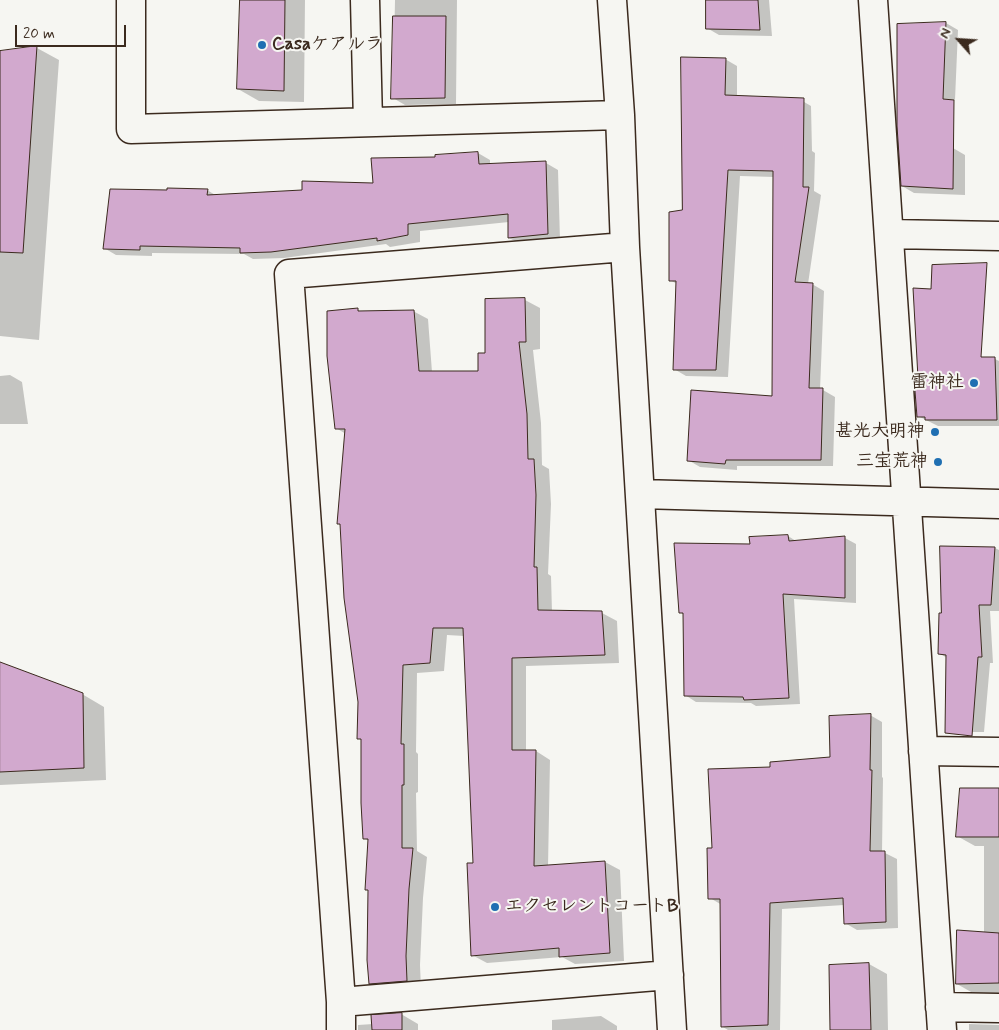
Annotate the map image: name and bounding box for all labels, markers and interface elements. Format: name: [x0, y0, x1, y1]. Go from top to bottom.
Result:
scale bar: [18, 15, 129, 47]
north arrow: [934, 15, 984, 65]
text: 20 m: [23, 24, 55, 44]
text: N: [935, 25, 956, 42]
place label: Casaケアルラ: [272, 34, 383, 56]
marker: Casaケアルラ: [256, 39, 268, 51]
place label: 雷神社: [910, 372, 964, 394]
marker: 雷神社: [968, 377, 980, 389]
place label: 甚光大明神: [835, 421, 925, 443]
marker: 甚光大明神: [929, 426, 941, 438]
place label: 三宝荒神: [856, 451, 928, 473]
marker: 三宝荒神: [932, 456, 944, 468]
place label: エクセレントコートB: [505, 896, 678, 918]
marker: エクセレントコートB: [489, 901, 501, 913]

